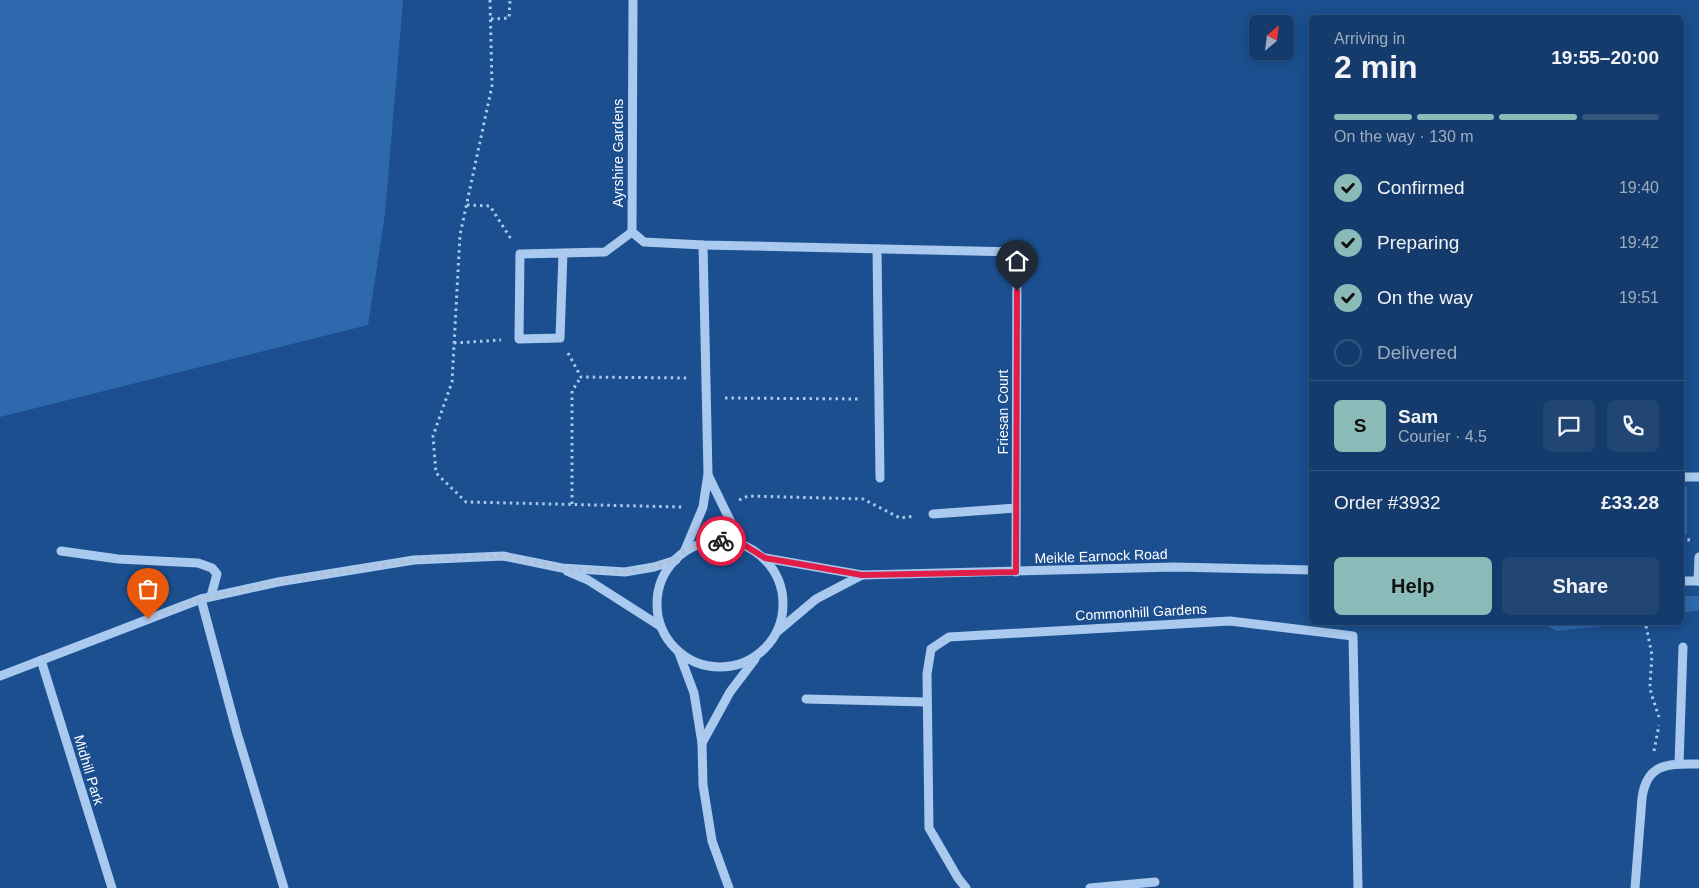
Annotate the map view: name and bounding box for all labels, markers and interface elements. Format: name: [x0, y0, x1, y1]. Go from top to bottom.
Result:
north arrow: [1249, 15, 1294, 60]
map controls: [1249, 15, 1294, 60]
text: Arriving in: [1334, 30, 1405, 47]
text: 19:55–20:00: [1551, 47, 1659, 68]
text: 2 min: [1334, 49, 1418, 85]
street label: Ayrshire Gardens: [610, 99, 626, 207]
text: On the way · 130 m: [1334, 128, 1474, 145]
icon: check: [1334, 174, 1362, 202]
text: Confirmed: [1377, 177, 1465, 198]
text: 19:40: [1619, 179, 1659, 196]
icon: check: [1334, 229, 1362, 257]
text: Preparing: [1377, 232, 1459, 253]
text: 19:42: [1619, 234, 1659, 251]
pin: [996, 240, 1038, 291]
icon: home: [1003, 247, 1031, 275]
icon: check: [1334, 284, 1362, 312]
text: On the way: [1377, 287, 1473, 308]
text: 19:51: [1619, 289, 1659, 306]
text: Delivered: [1377, 342, 1457, 363]
street label: Friesan Court: [995, 369, 1011, 454]
button: chat: [1543, 400, 1595, 452]
button: phone: [1607, 400, 1659, 452]
text: Sam: [1398, 406, 1438, 427]
text: S: [1354, 415, 1366, 436]
text: Courier · 4.5: [1398, 428, 1487, 445]
text: Order #3932: [1334, 492, 1441, 513]
text: £33.28: [1601, 492, 1659, 513]
courier: [696, 516, 746, 566]
icon: bike: [707, 527, 735, 555]
street label: Meikle Earnock Road: [1034, 546, 1168, 566]
button: Help: [1334, 557, 1492, 615]
button: Share: [1502, 557, 1659, 615]
pin: [127, 568, 169, 619]
icon: bag: [134, 575, 162, 603]
street label: Commonhill Gardens: [1075, 601, 1207, 623]
street label: Midhill Park: [71, 733, 108, 808]

